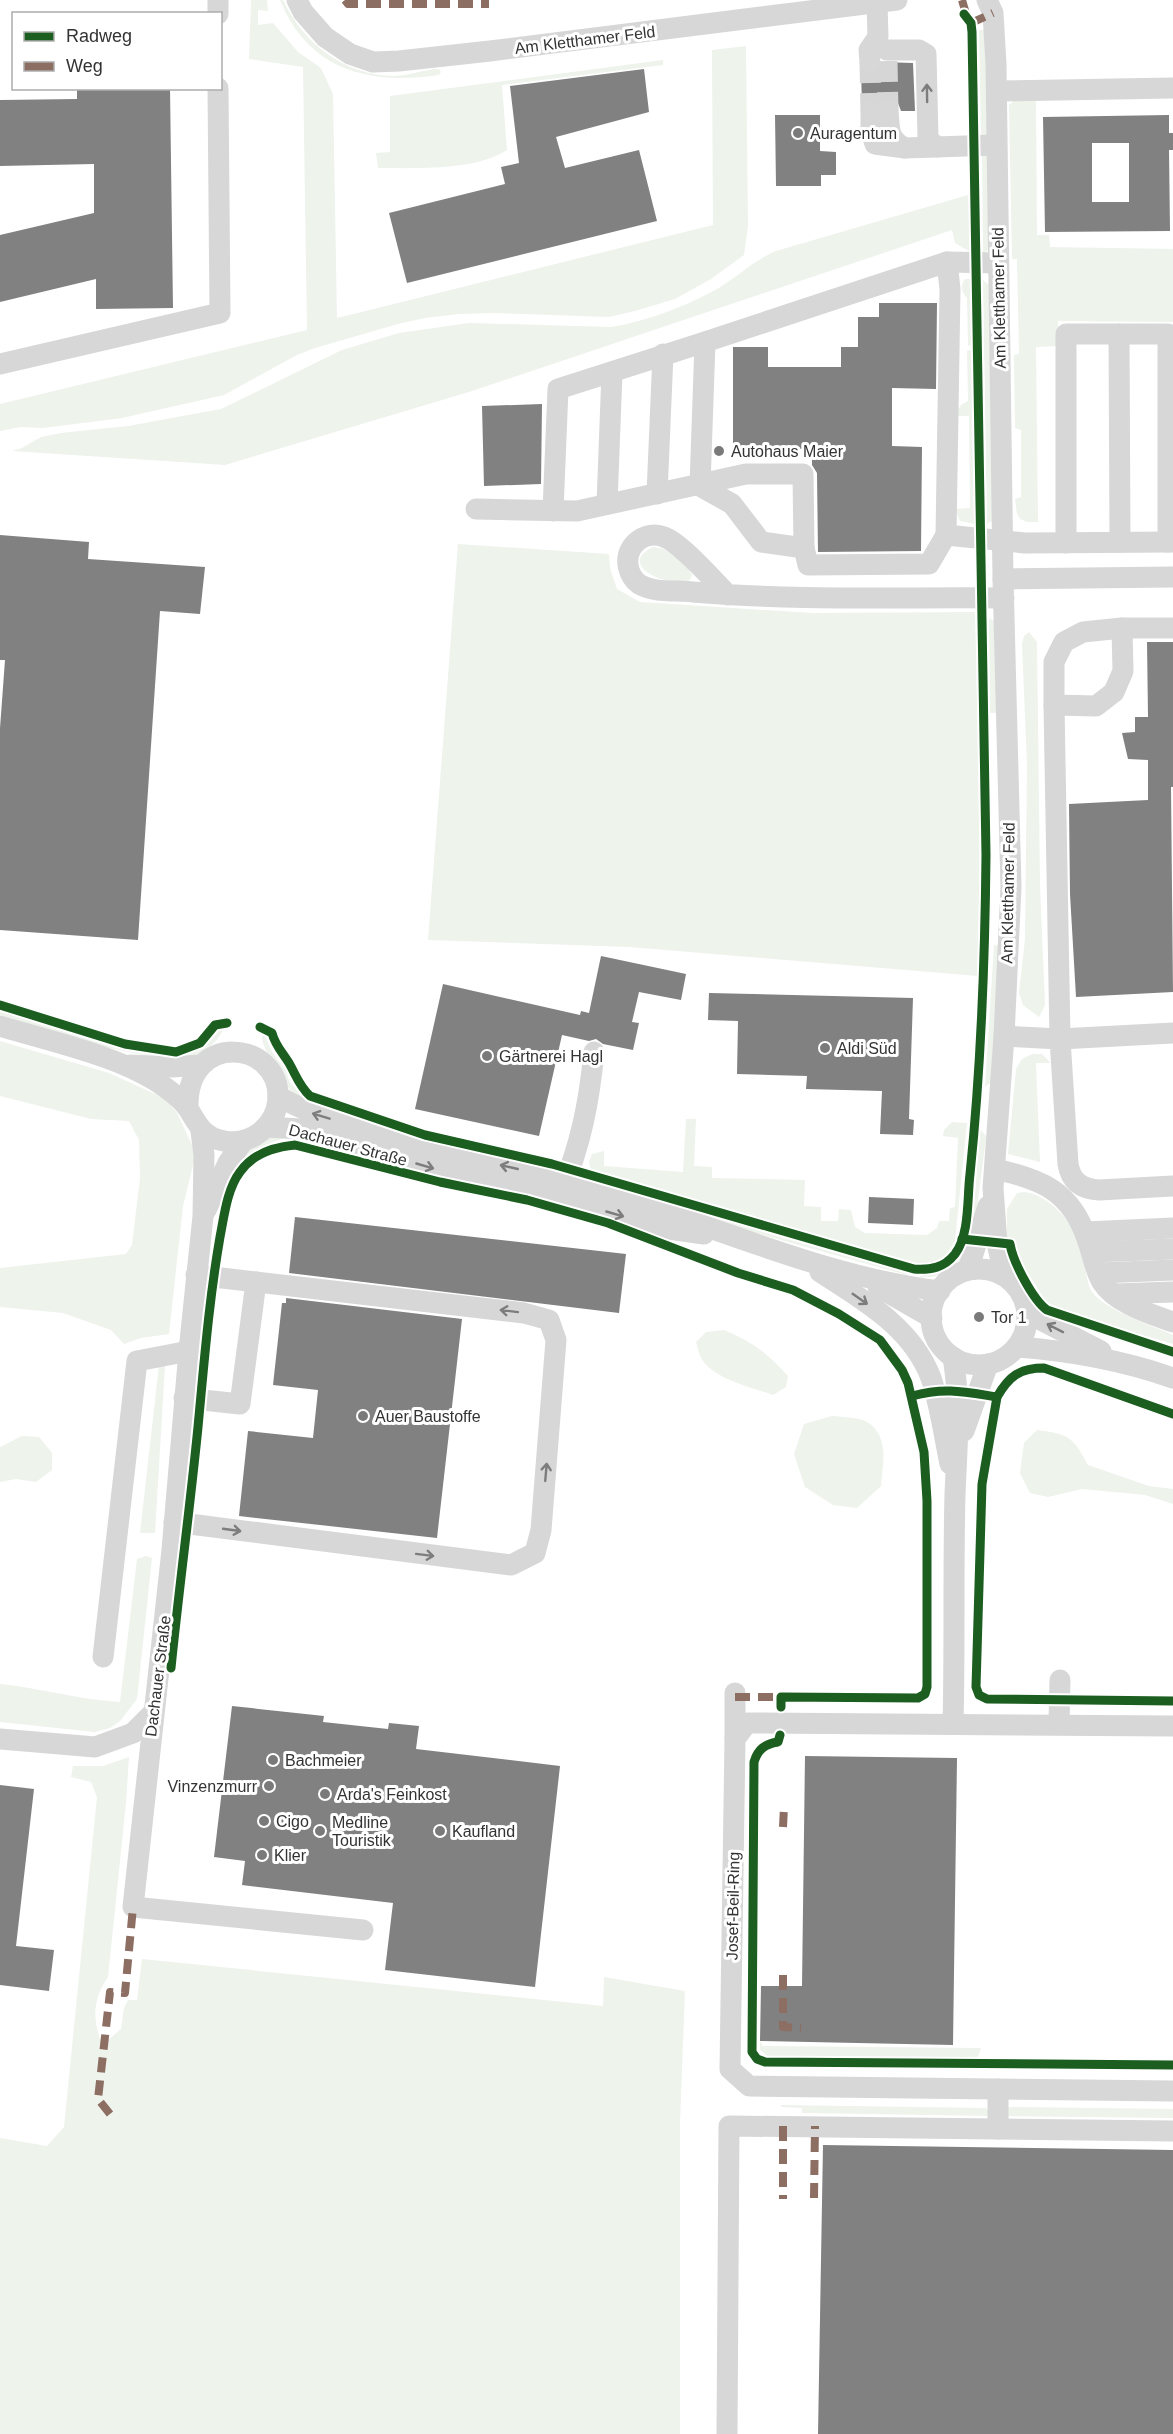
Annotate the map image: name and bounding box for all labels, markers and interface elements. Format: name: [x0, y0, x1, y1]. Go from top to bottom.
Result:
legend: [12, 12, 222, 90]
street label: Am Kletthamer Feld: [514, 23, 656, 57]
text: Radweg: [66, 26, 132, 46]
text: Weg: [66, 56, 103, 76]
one-way arrow: [921, 83, 933, 103]
place label: Auragentum: [810, 125, 897, 142]
marker: Auragentum: [791, 126, 805, 140]
street label: Am Kletthamer Feld: [989, 227, 1009, 369]
place label: Autohaus Maier: [731, 443, 844, 460]
marker: Autohaus Maier: [712, 444, 726, 458]
street label: Am Kletthamer Feld: [998, 822, 1018, 964]
place label: Aldi Süd: [837, 1040, 897, 1057]
marker: Aldi Süd: [818, 1041, 832, 1055]
place label: Gärtnerei Hagl: [499, 1048, 603, 1065]
marker: Gärtnerei Hagl: [480, 1049, 494, 1063]
one-way arrow: [312, 1110, 331, 1121]
street label: Dachauer Straße: [287, 1121, 409, 1169]
one-way arrow: [415, 1161, 434, 1172]
one-way arrow: [499, 1161, 518, 1173]
one-way arrow: [605, 1209, 624, 1220]
one-way arrow: [852, 1293, 868, 1305]
one-way arrow: [500, 1305, 519, 1316]
place label: Tor 1: [991, 1309, 1027, 1326]
marker: Tor 1: [972, 1310, 986, 1324]
one-way arrow: [1047, 1322, 1064, 1334]
place label: Auer Baustoffe: [375, 1408, 481, 1425]
marker: Auer Baustoffe: [356, 1409, 370, 1423]
one-way arrow: [541, 1463, 552, 1483]
one-way arrow: [222, 1524, 241, 1535]
one-way arrow: [415, 1550, 435, 1561]
street label: Dachauer Straße: [142, 1614, 174, 1738]
place label: Bachmeier: [285, 1752, 362, 1769]
marker: Bachmeier: [266, 1753, 280, 1767]
place label: Vinzenzmurr: [167, 1778, 258, 1795]
marker: Vinzenzmurr: [262, 1779, 276, 1793]
place label: Arda's Feinkost: [337, 1786, 447, 1803]
marker: Arda's Feinkost: [318, 1787, 332, 1801]
place label: Cigo: [276, 1813, 309, 1830]
marker: Cigo: [257, 1814, 271, 1828]
place label: Medline Touristik: [332, 1814, 392, 1849]
place label: Kaufland: [452, 1823, 515, 1840]
marker: Medline Touristik: [313, 1824, 327, 1838]
marker: Kaufland: [433, 1824, 447, 1838]
place label: Klier: [274, 1847, 307, 1864]
marker: Klier: [255, 1848, 269, 1862]
street label: Josef-Beil-Ring: [724, 1852, 742, 1960]

